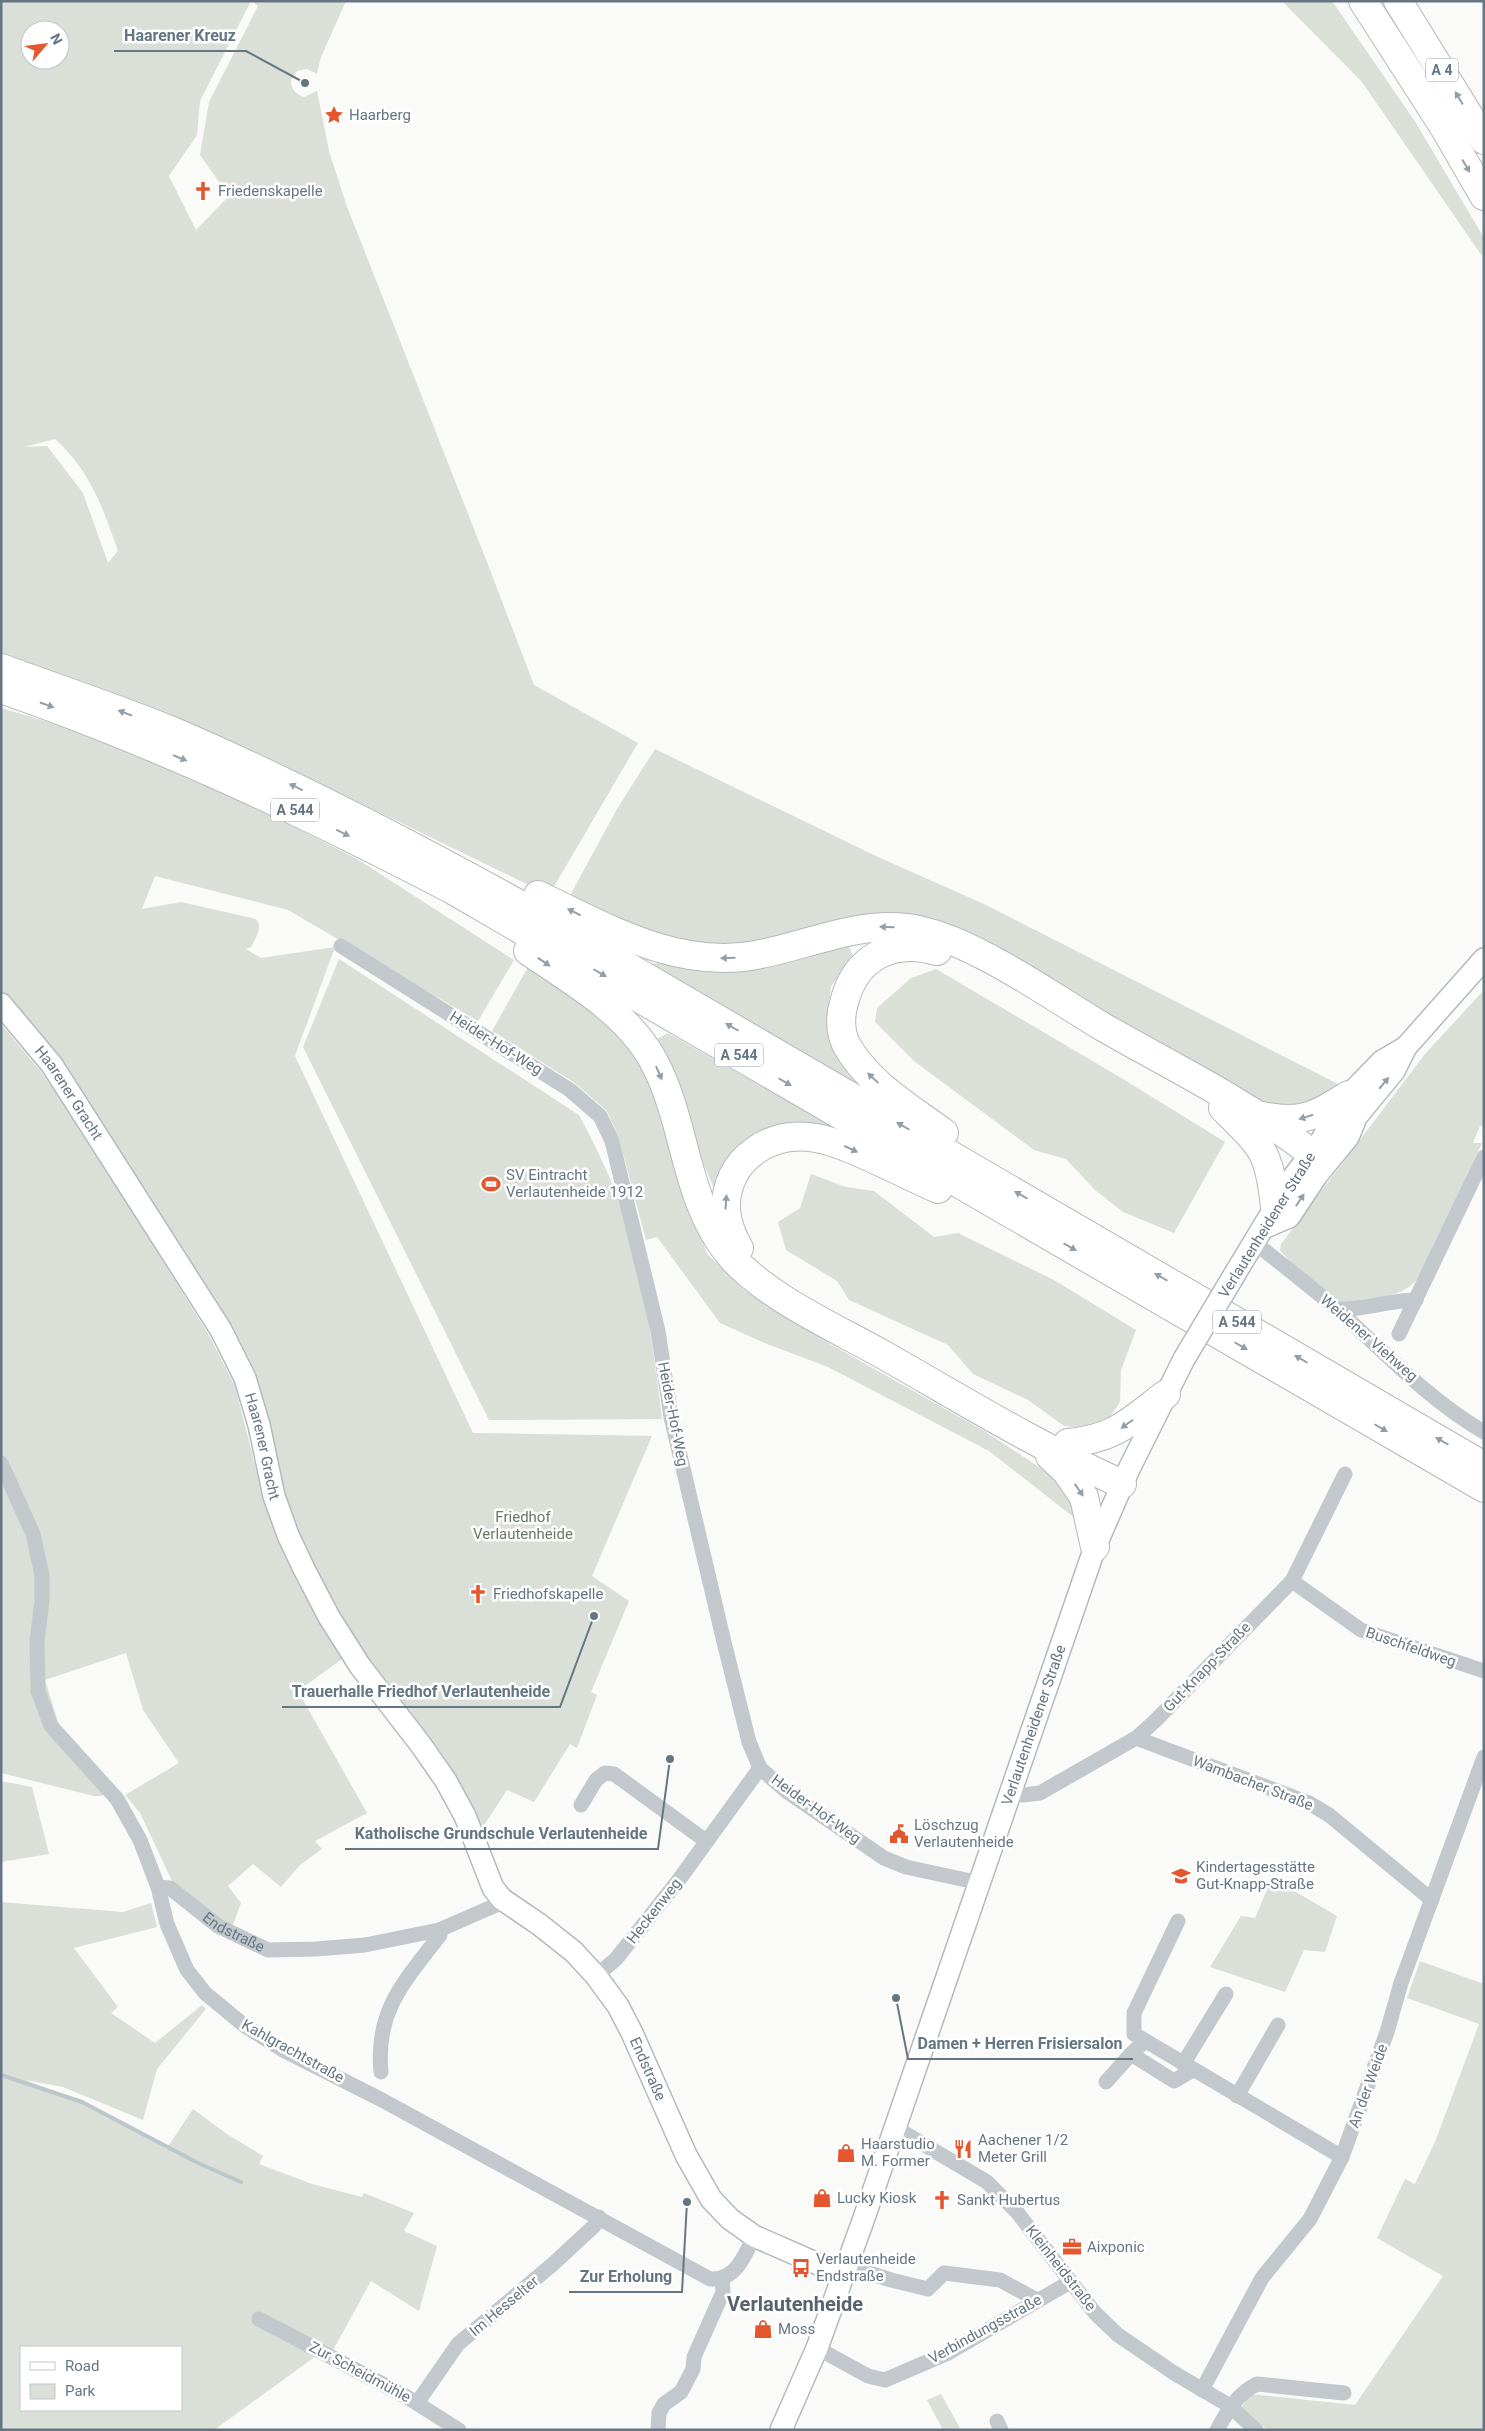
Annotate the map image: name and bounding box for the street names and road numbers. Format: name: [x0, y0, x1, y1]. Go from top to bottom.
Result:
road number: A 4: [1426, 58, 1458, 82]
road number: A 544: [271, 798, 319, 822]
street label: Heider-Hof-Weg: [446, 1007, 546, 1079]
street label: Haarener Gracht: [31, 1042, 106, 1143]
road number: A 544: [715, 1044, 763, 1066]
street label: Verlautenheidener Straße: [1215, 1149, 1319, 1301]
street label: Weidener Viehweg: [1317, 1291, 1421, 1385]
road number: A 544: [1213, 1310, 1261, 1334]
street label: Heider-Hof-Weg: [654, 1360, 692, 1468]
street label: Haarener Gracht: [241, 1391, 284, 1502]
street label: Gut-Knapp-Straße: [1160, 1618, 1254, 1716]
street label: Buschfeldweg: [1364, 1623, 1458, 1671]
street label: Verlautenheidener Straße: [998, 1642, 1070, 1808]
street label: Wambacher Straße: [1190, 1752, 1316, 1814]
street label: Heider-Hof-Weg: [768, 1771, 864, 1847]
street label: Heckenweg: [623, 1875, 685, 1947]
street label: Endstraße: [199, 1908, 268, 1956]
street label: Kahlgrachtstraße: [239, 2015, 347, 2087]
street label: Endstraße: [626, 2034, 670, 2104]
street label: An der Weide: [1344, 2041, 1392, 2130]
street label: Kleinheidstraße: [1022, 2222, 1100, 2314]
street label: Im Hesselter: [466, 2272, 542, 2340]
street label: Verbindungsstraße: [925, 2291, 1045, 2367]
street label: Zur Scheidmühle: [306, 2338, 414, 2406]

